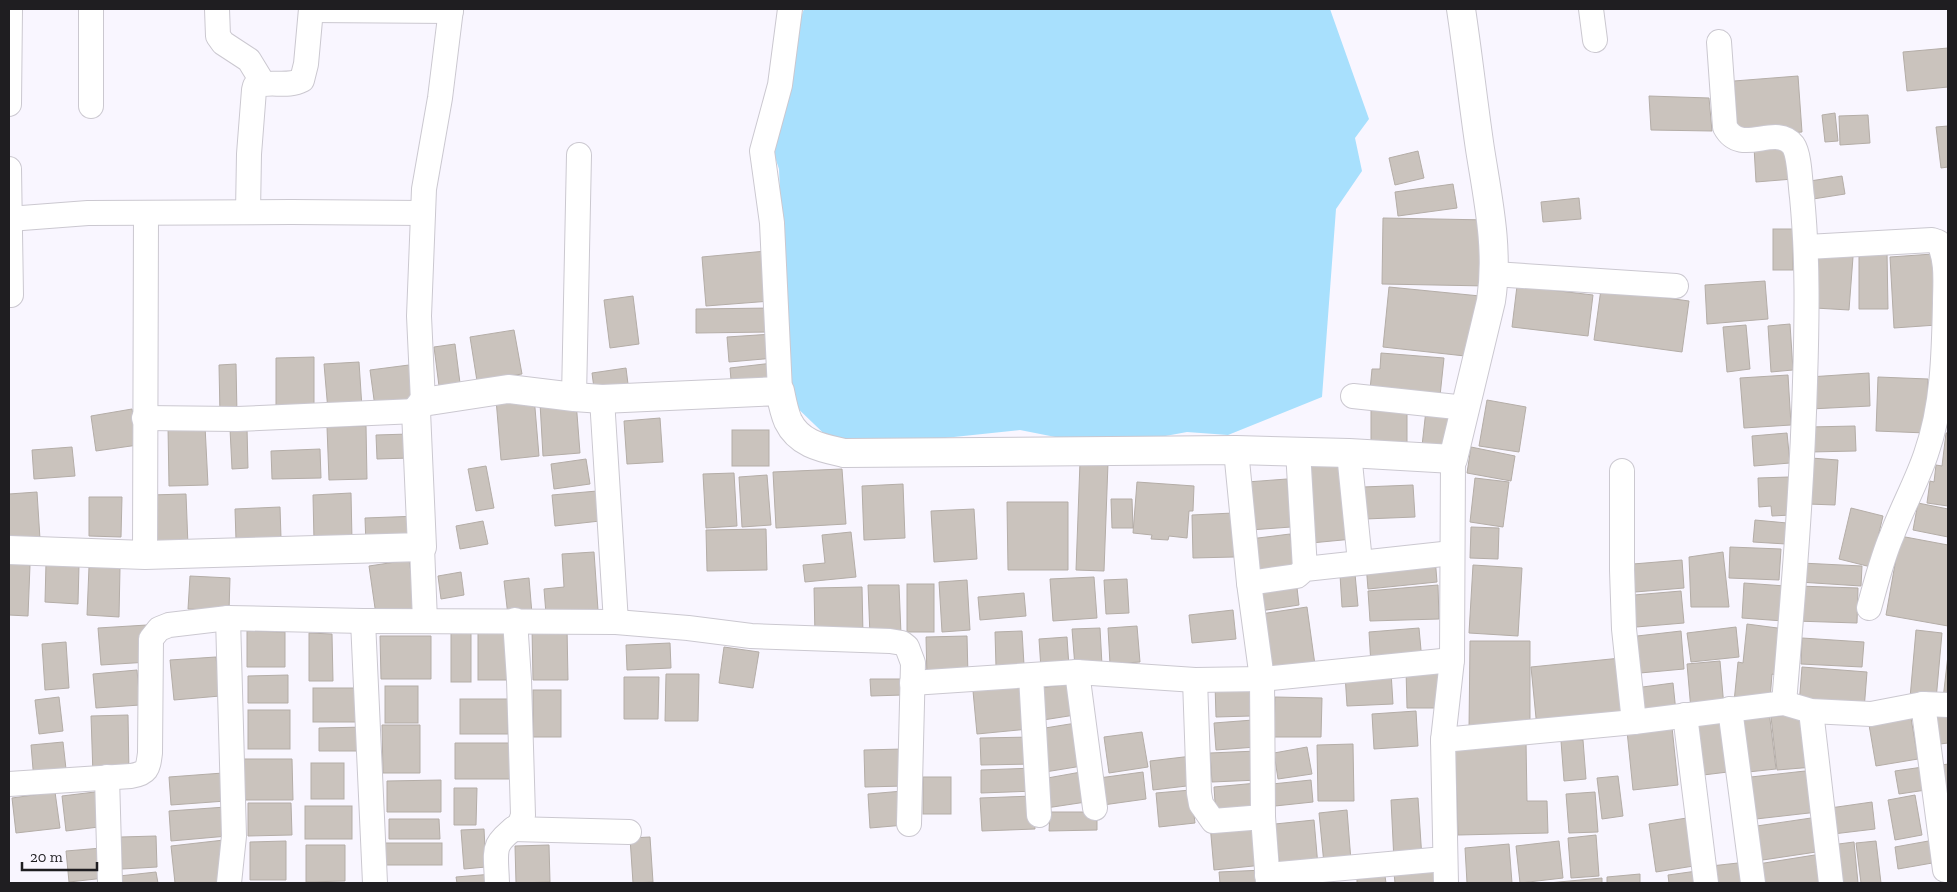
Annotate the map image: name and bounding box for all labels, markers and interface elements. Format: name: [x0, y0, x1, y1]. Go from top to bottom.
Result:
scale bar: [22, 840, 98, 872]
text: 20 m: [30, 848, 63, 866]

